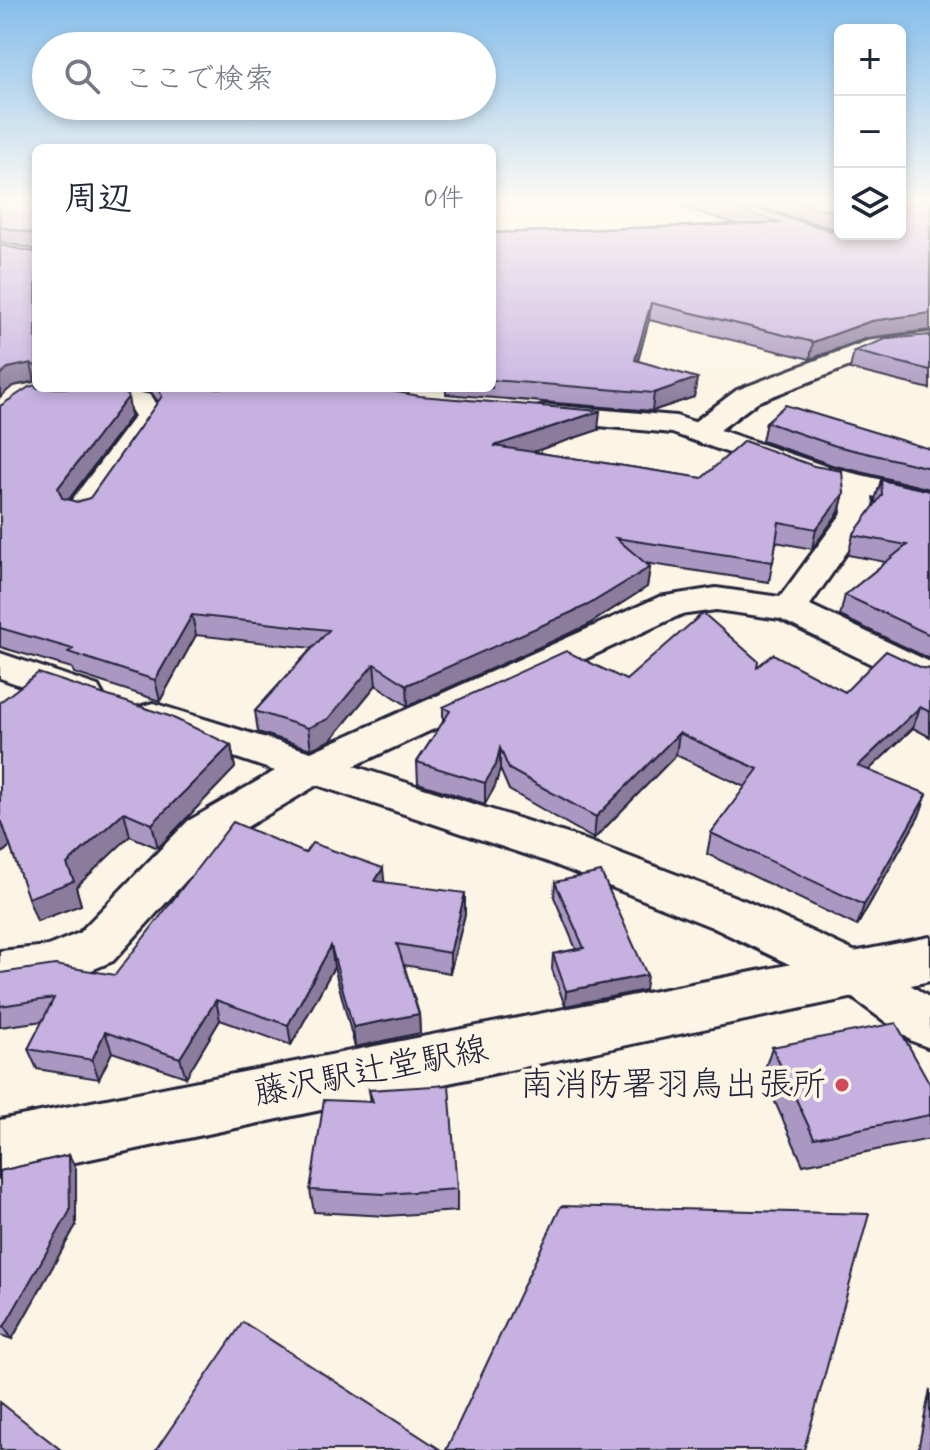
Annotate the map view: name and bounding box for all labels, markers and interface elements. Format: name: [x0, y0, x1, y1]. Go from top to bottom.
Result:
map controls: [834, 24, 906, 240]
button: +: [834, 24, 906, 96]
search box: [32, 32, 496, 120]
icon: search: [60, 54, 104, 98]
text: ここで検索: [124, 60, 274, 99]
button: −: [834, 96, 906, 168]
button: layers: [834, 168, 906, 240]
text: 周辺: [64, 177, 132, 222]
text: 0件: [423, 182, 464, 216]
street label: 藤沢駅辻堂駅線: [250, 1027, 492, 1117]
place label: 南消防署羽鳥出張所: [520, 1063, 826, 1108]
marker: 南消防署羽鳥出張所: [833, 1076, 851, 1094]

